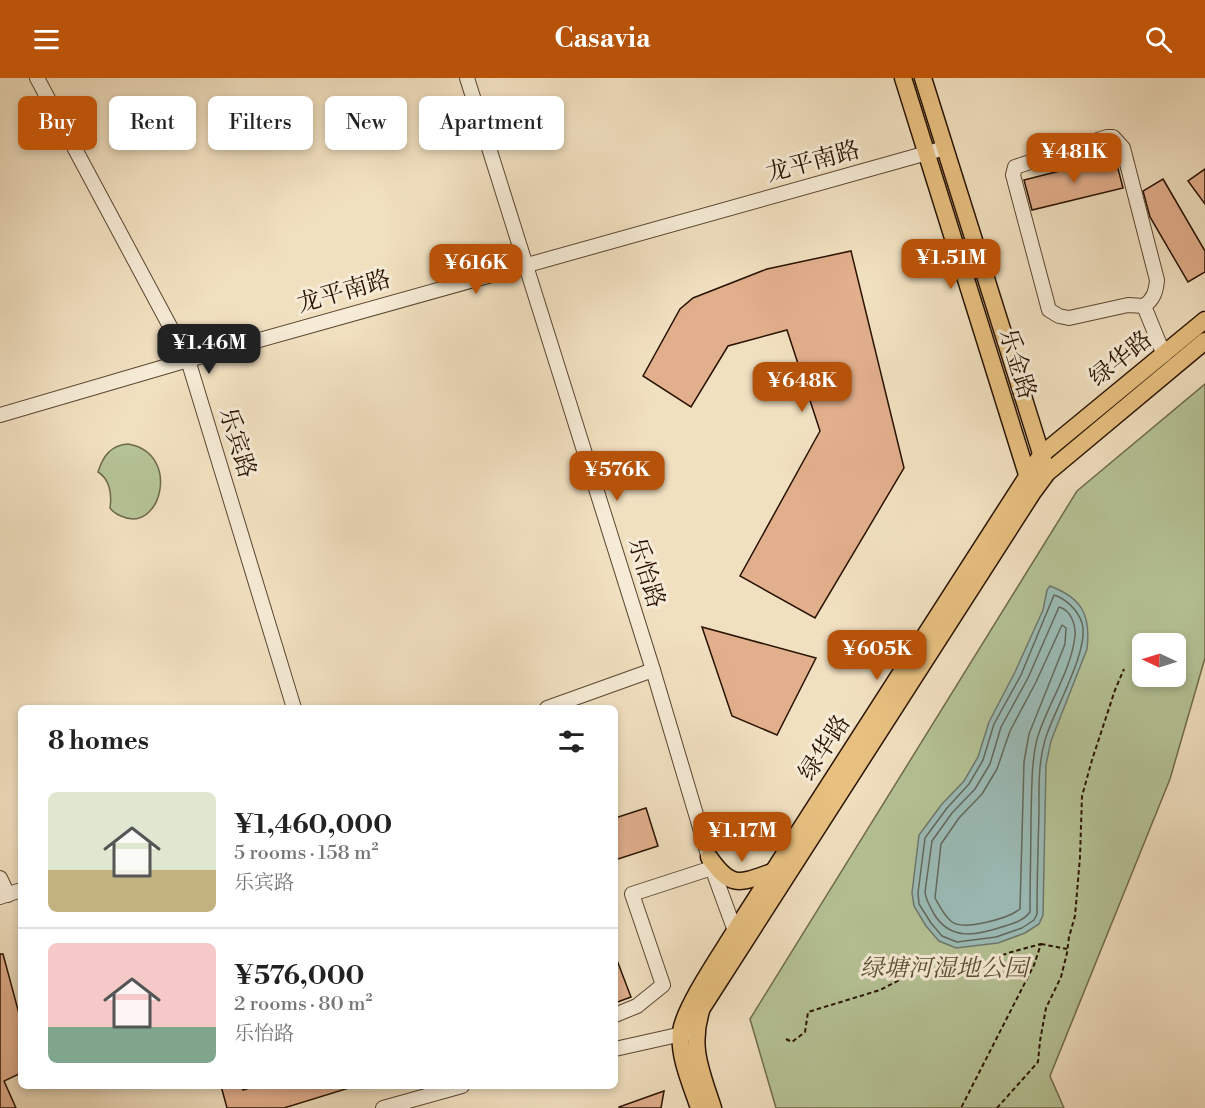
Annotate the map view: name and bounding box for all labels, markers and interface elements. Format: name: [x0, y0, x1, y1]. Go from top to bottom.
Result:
text: Casavia: [554, 22, 651, 56]
icon: menu: [30, 23, 63, 56]
icon: search: [1142, 23, 1175, 56]
chip: Buy: [18, 96, 97, 150]
chip: Rent: [109, 96, 196, 150]
chip: Filters: [208, 96, 313, 150]
chip: New: [325, 96, 407, 150]
chip: Apartment: [419, 96, 564, 150]
pin: ¥481K: [1032, 133, 1116, 184]
street label: 龙平南路: [763, 135, 863, 189]
text: ¥481K: [1041, 140, 1107, 165]
pin: ¥1.51M: [902, 239, 1000, 290]
pin: ¥616K: [434, 244, 518, 295]
text: ¥1.51M: [915, 246, 987, 271]
text: ¥616K: [443, 251, 509, 276]
street label: 龙平南路: [294, 264, 394, 320]
pin: ¥1.46M: [160, 324, 258, 375]
street label: 乐金路: [992, 325, 1042, 403]
street label: 绿华路: [1084, 325, 1158, 393]
text: ¥1.46M: [171, 331, 247, 356]
pin: ¥648K: [760, 362, 844, 413]
text: ¥648K: [767, 369, 837, 394]
street label: 乐宾路: [212, 404, 262, 482]
pin: ¥576K: [575, 451, 659, 502]
text: ¥576K: [584, 458, 650, 483]
street label: 乐怡路: [621, 534, 671, 612]
pin: ¥605K: [835, 630, 919, 681]
north arrow: [1132, 633, 1186, 687]
map controls: [1132, 633, 1186, 687]
text: ¥605K: [841, 637, 913, 662]
street label: 绿华路: [793, 710, 857, 786]
text: 8 homes: [48, 725, 149, 757]
icon: filters: [555, 725, 588, 758]
text: ¥1,460,000: [234, 809, 392, 841]
pin: ¥1.17M: [693, 812, 791, 863]
icon: home: [96, 816, 168, 888]
text: ¥1.17M: [707, 819, 777, 844]
text: 5 rooms · 158 m²: [234, 841, 378, 866]
text: 乐宾路: [234, 871, 294, 896]
park label: 绿塘河湿地公园: [860, 954, 1032, 984]
text: ¥576,000: [234, 960, 365, 992]
icon: home: [96, 967, 168, 1039]
text: 2 rooms · 80 m²: [234, 992, 372, 1017]
text: 乐怡路: [234, 1022, 294, 1047]

